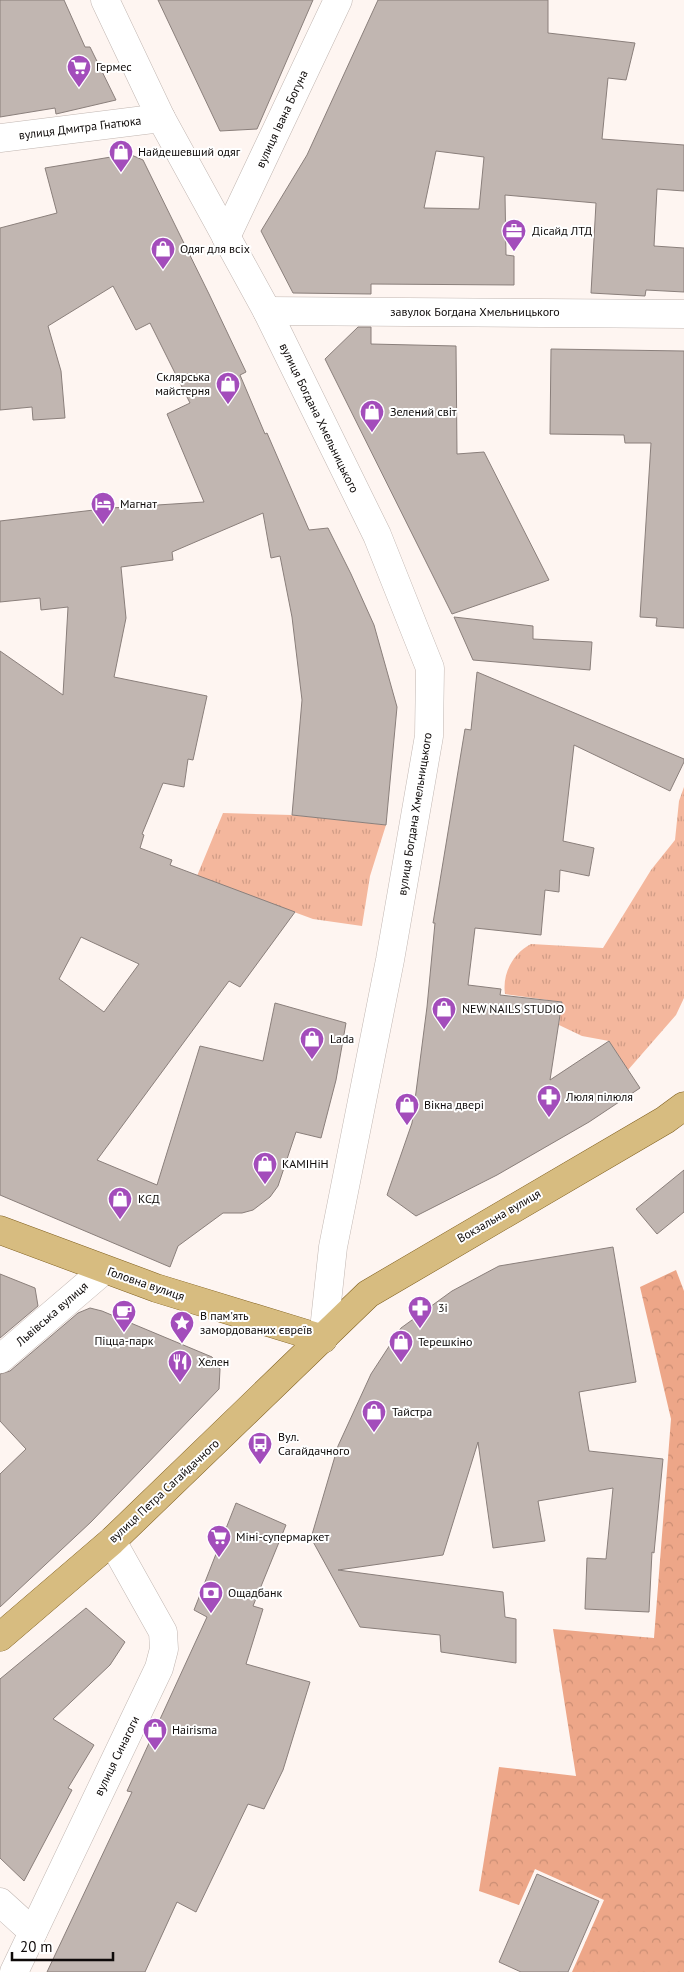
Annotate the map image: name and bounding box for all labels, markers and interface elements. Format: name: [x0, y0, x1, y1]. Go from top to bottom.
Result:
supermarket icon: Гермес: [66, 54, 92, 88]
place label: Гермес: [96, 59, 132, 74]
street label: вулиця Івана Богуна: [252, 68, 311, 170]
street label: вулиця Дмитра Гнатюка: [18, 113, 142, 142]
shop icon: Найдешевший одяг: [108, 139, 134, 173]
place label: Найдешевший одяг: [138, 144, 241, 159]
office icon: Дісайд ЛТД: [501, 218, 527, 252]
place label: Дісайд ЛТД: [532, 223, 592, 238]
shop icon: Одяг для всіх: [150, 236, 176, 270]
place label: Одяг для всіх: [180, 241, 250, 256]
street label: завулок Богдана Хмельницького: [390, 304, 560, 319]
street label: вулиця Богдана Хмельницького: [277, 340, 362, 495]
place label: Склярська майстерня: [155, 369, 210, 398]
shop icon: Склярська майстерня: [215, 371, 241, 405]
shop icon: Зелений світ: [359, 399, 385, 433]
place label: Зелений світ: [390, 404, 457, 419]
hotel icon: Магнат: [90, 491, 116, 525]
place label: Магнат: [120, 496, 157, 511]
street label: вулиця Богдана Хмельницького: [394, 731, 435, 897]
shop icon: NEW NAILS STUDIO: [431, 996, 457, 1030]
place label: NEW NAILS STUDIO: [462, 1001, 564, 1016]
shop icon: Lada: [299, 1026, 325, 1060]
place label: Lada: [330, 1031, 354, 1046]
pharmacy icon: Люля пілюля: [536, 1084, 562, 1118]
place label: Люля пілюля: [565, 1089, 633, 1104]
shop icon: Вікна двері: [394, 1092, 420, 1126]
place label: Вікна двері: [424, 1097, 484, 1112]
shop icon: КАМІНіН: [252, 1151, 278, 1185]
place label: КАМІНіН: [282, 1156, 329, 1171]
shop icon: КСД: [107, 1186, 133, 1220]
street label: Вокзальна вулиця: [454, 1186, 543, 1246]
place label: КСД: [138, 1191, 160, 1206]
street label: Головна вулиця: [106, 1263, 187, 1304]
street label: Львівська вулиця: [12, 1278, 91, 1350]
pharmacy icon: 3і: [407, 1295, 433, 1329]
cafe icon: Піцца-парк: [111, 1299, 137, 1333]
place label: 3і: [438, 1300, 448, 1315]
place label: В пам'ять замордованих євреїв: [200, 1308, 312, 1337]
place icon: В пам'ять замордованих євреїв: [169, 1310, 195, 1344]
shop icon: Терешкіно: [388, 1329, 414, 1363]
place label: Піцца-парк: [94, 1333, 154, 1348]
place label: Терешкіно: [418, 1334, 473, 1349]
restaurant icon: Хелен: [167, 1349, 193, 1383]
place label: Хелен: [198, 1354, 229, 1369]
shop icon: Тайстра: [361, 1399, 387, 1433]
place label: Тайстра: [392, 1404, 432, 1419]
place label: Вул. Сагайдачного: [278, 1429, 350, 1458]
bus stop icon: Вул. Сагайдачного: [247, 1431, 273, 1465]
street label: вулиця Петра Сагайдачного: [105, 1436, 222, 1546]
supermarket icon: Міні-супермаркет: [206, 1524, 232, 1558]
place label: Міні-супермаркет: [236, 1529, 329, 1544]
bank icon: Ощадбанк: [198, 1580, 224, 1614]
place label: Ощадбанк: [228, 1585, 283, 1600]
street label: вулиця Синагоги: [91, 1713, 142, 1798]
shop icon: Hairisma: [142, 1717, 168, 1751]
place label: Hairisma: [172, 1722, 217, 1737]
scale bar: [12, 1930, 114, 1962]
text: 20 m: [20, 1937, 53, 1956]

